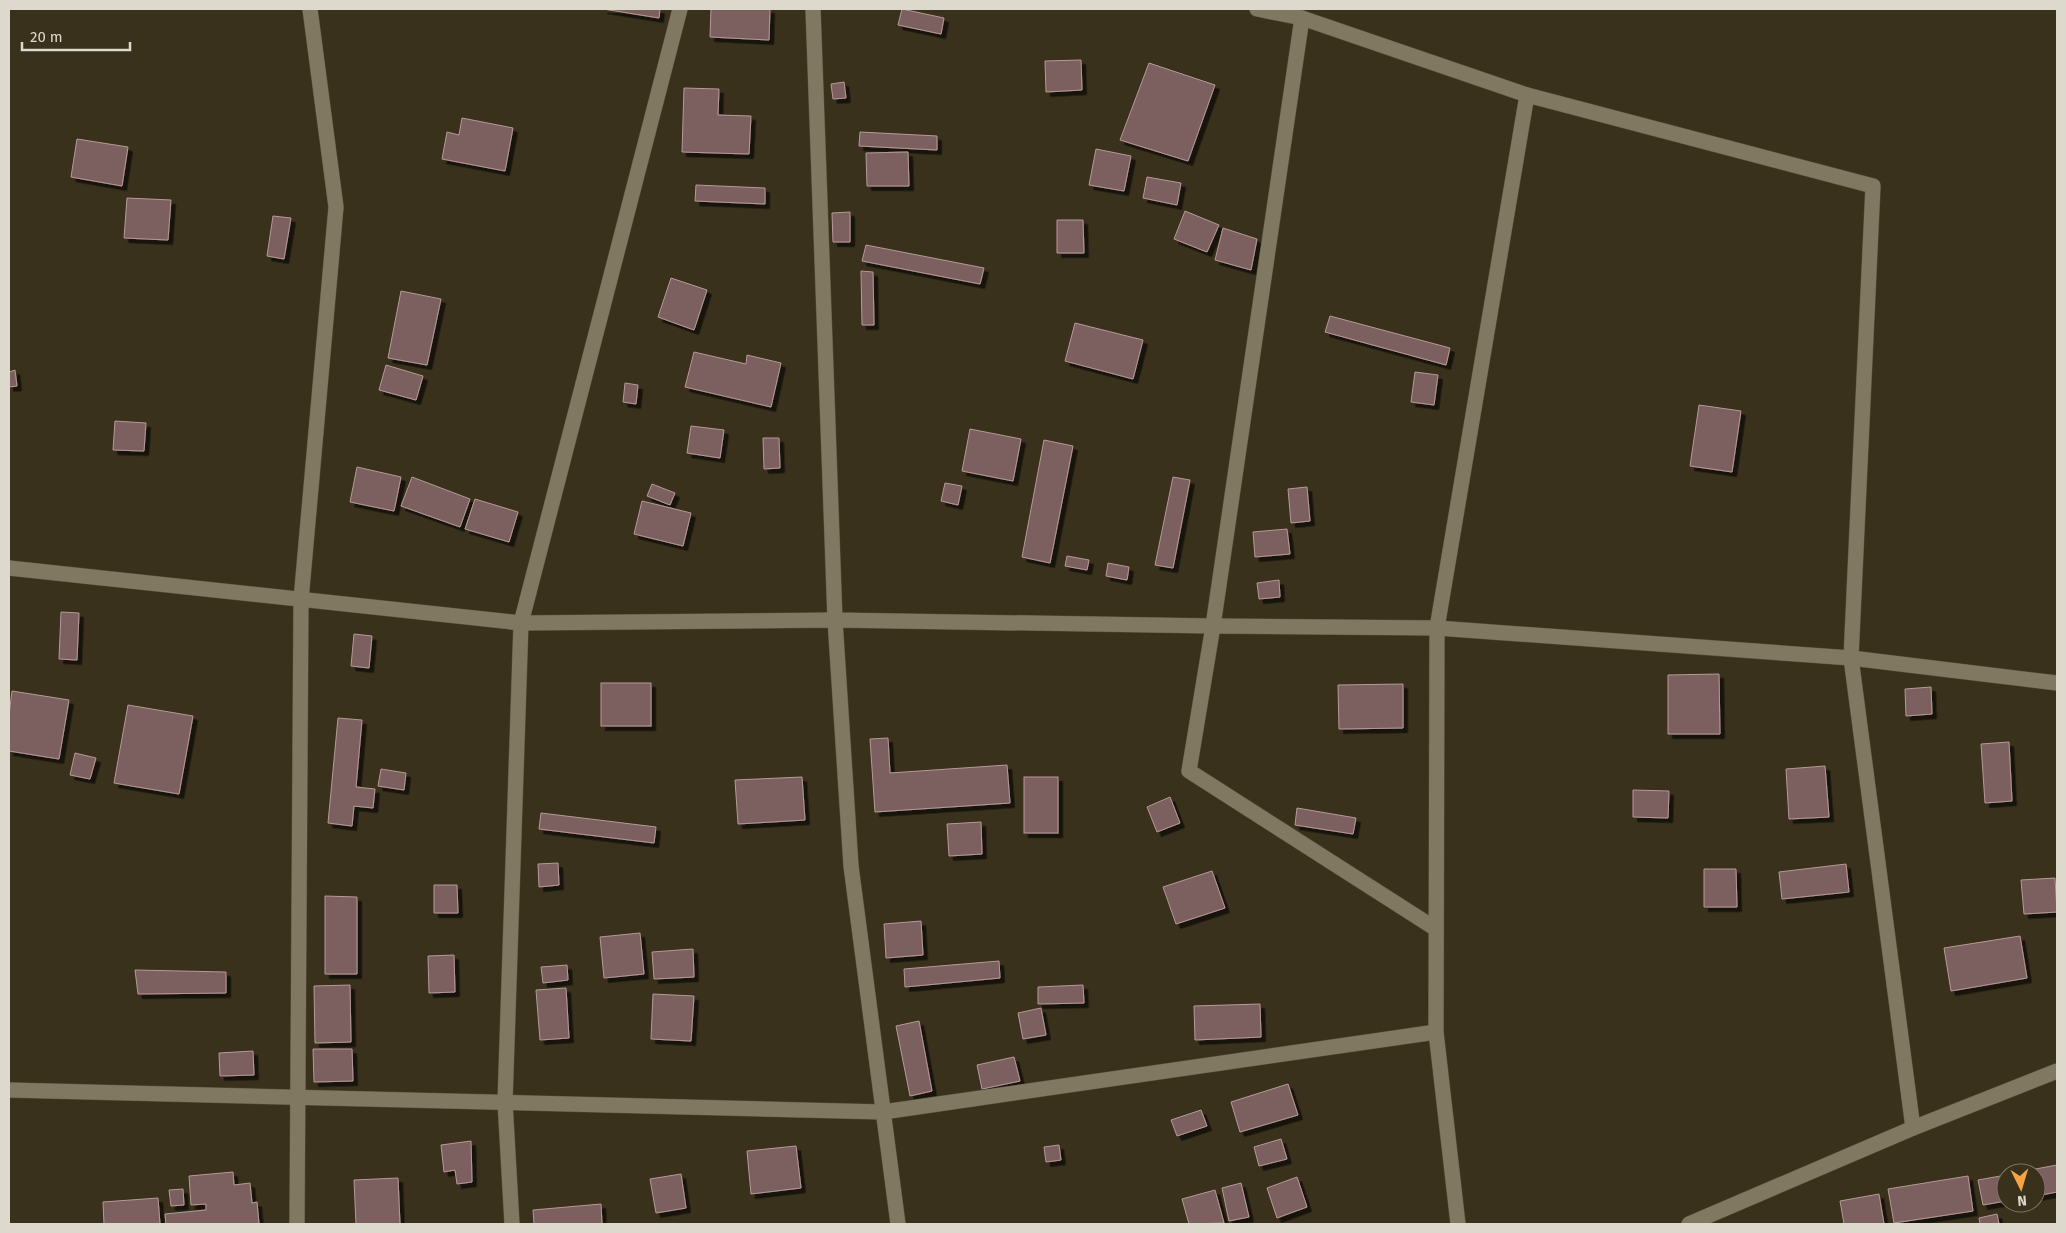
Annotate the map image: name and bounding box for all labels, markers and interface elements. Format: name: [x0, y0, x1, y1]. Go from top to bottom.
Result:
scale bar: [22, 20, 130, 52]
text: 20 m: [30, 28, 63, 46]
north arrow: [1996, 1163, 2046, 1213]
text: N: [2017, 1192, 2027, 1209]

